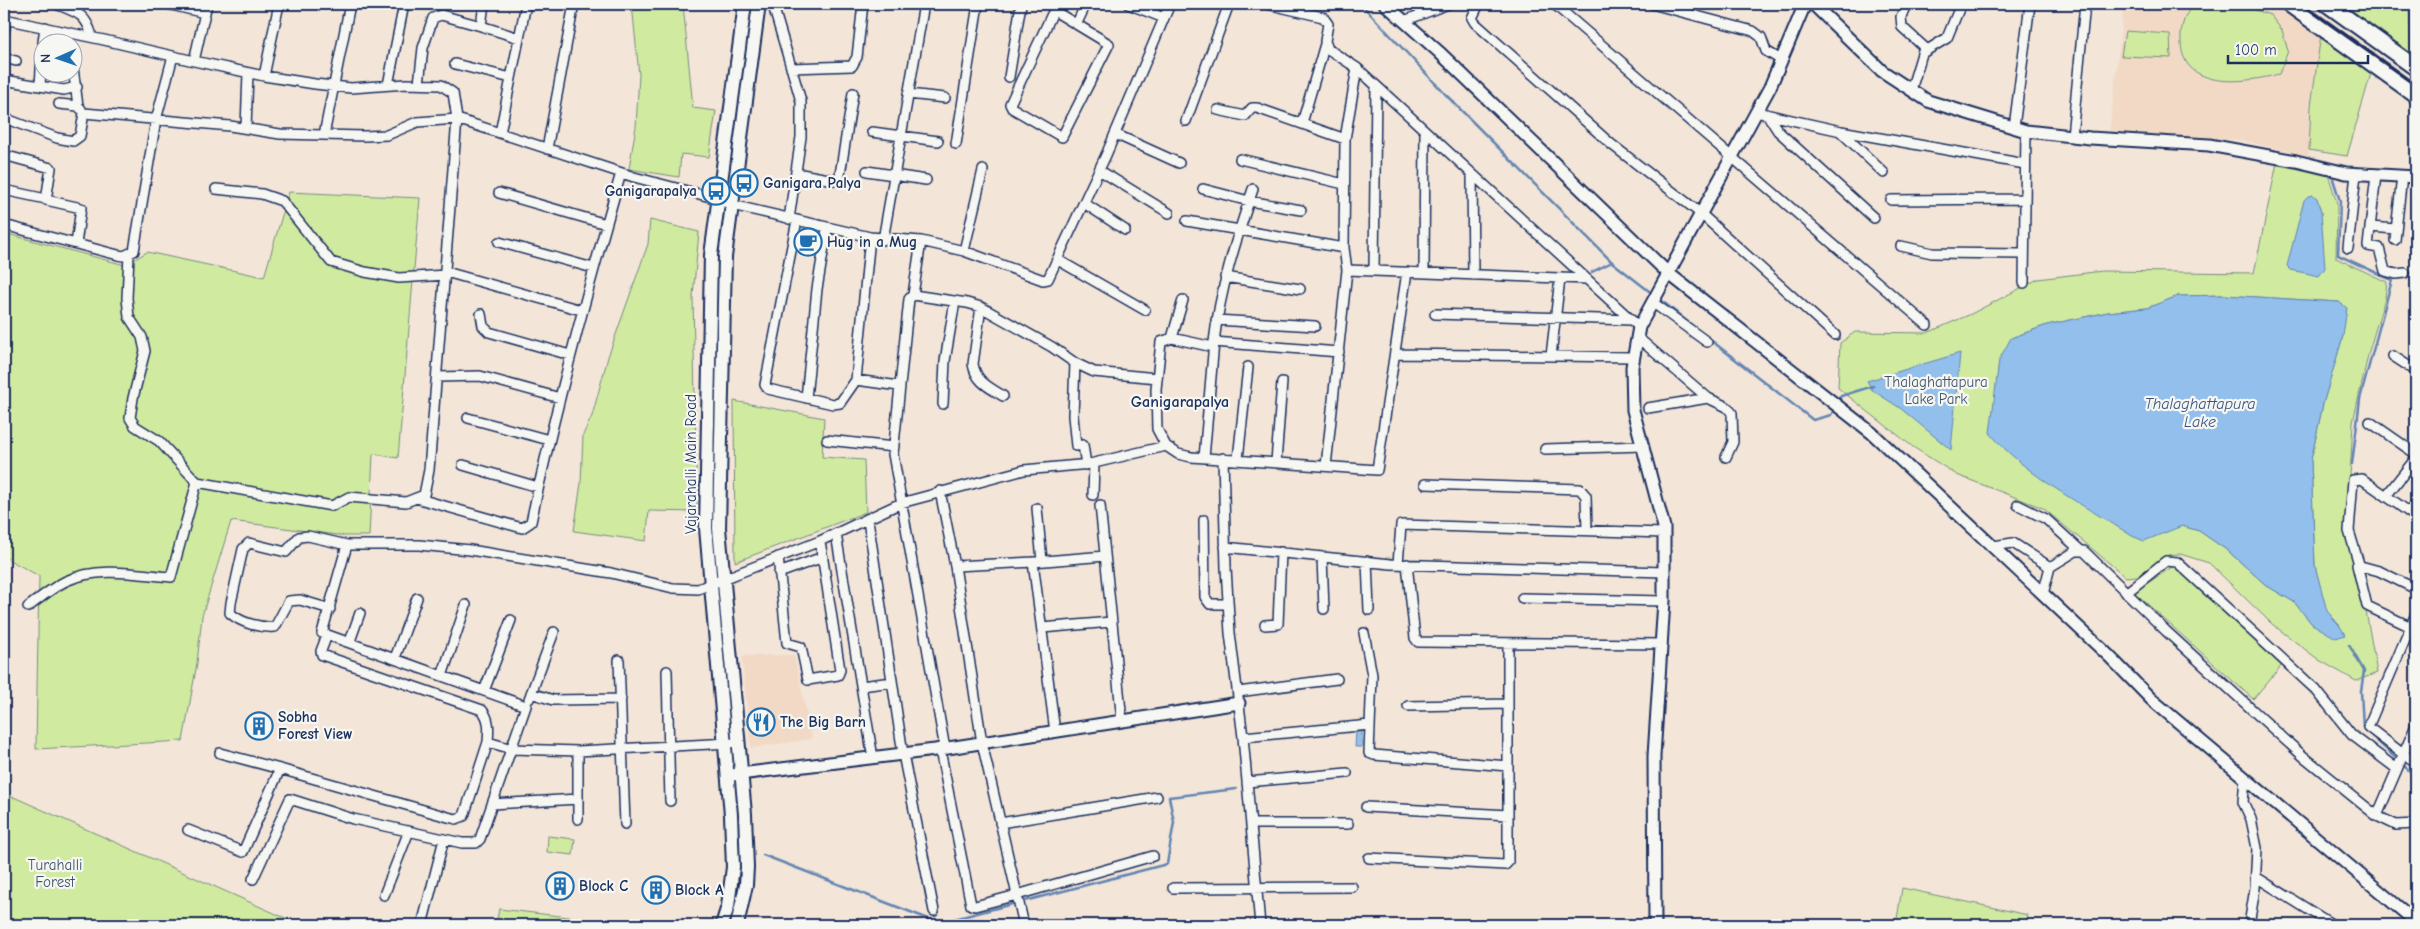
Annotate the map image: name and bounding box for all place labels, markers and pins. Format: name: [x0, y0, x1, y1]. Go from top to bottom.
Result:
bus stop icon: Ganigara Palya: [729, 168, 759, 198]
place label: Ganigara Palya: [763, 174, 861, 192]
bus stop icon: Ganigarapalya: [701, 176, 731, 206]
place label: Ganigarapalya: [605, 182, 697, 200]
cafe icon: Hug in a Mug: [793, 227, 823, 257]
place label: Hug in a Mug: [827, 233, 917, 251]
restaurant icon: The Big Barn: [746, 707, 776, 737]
place label: Sobha Forest View: [278, 708, 352, 743]
building icon: Sobha Forest View: [244, 711, 274, 741]
place label: The Big Barn: [780, 713, 866, 731]
building icon: Block C: [545, 871, 575, 901]
building icon: Block A: [641, 875, 671, 905]
place label: Block C: [579, 877, 628, 895]
place label: Block A: [675, 881, 724, 899]

